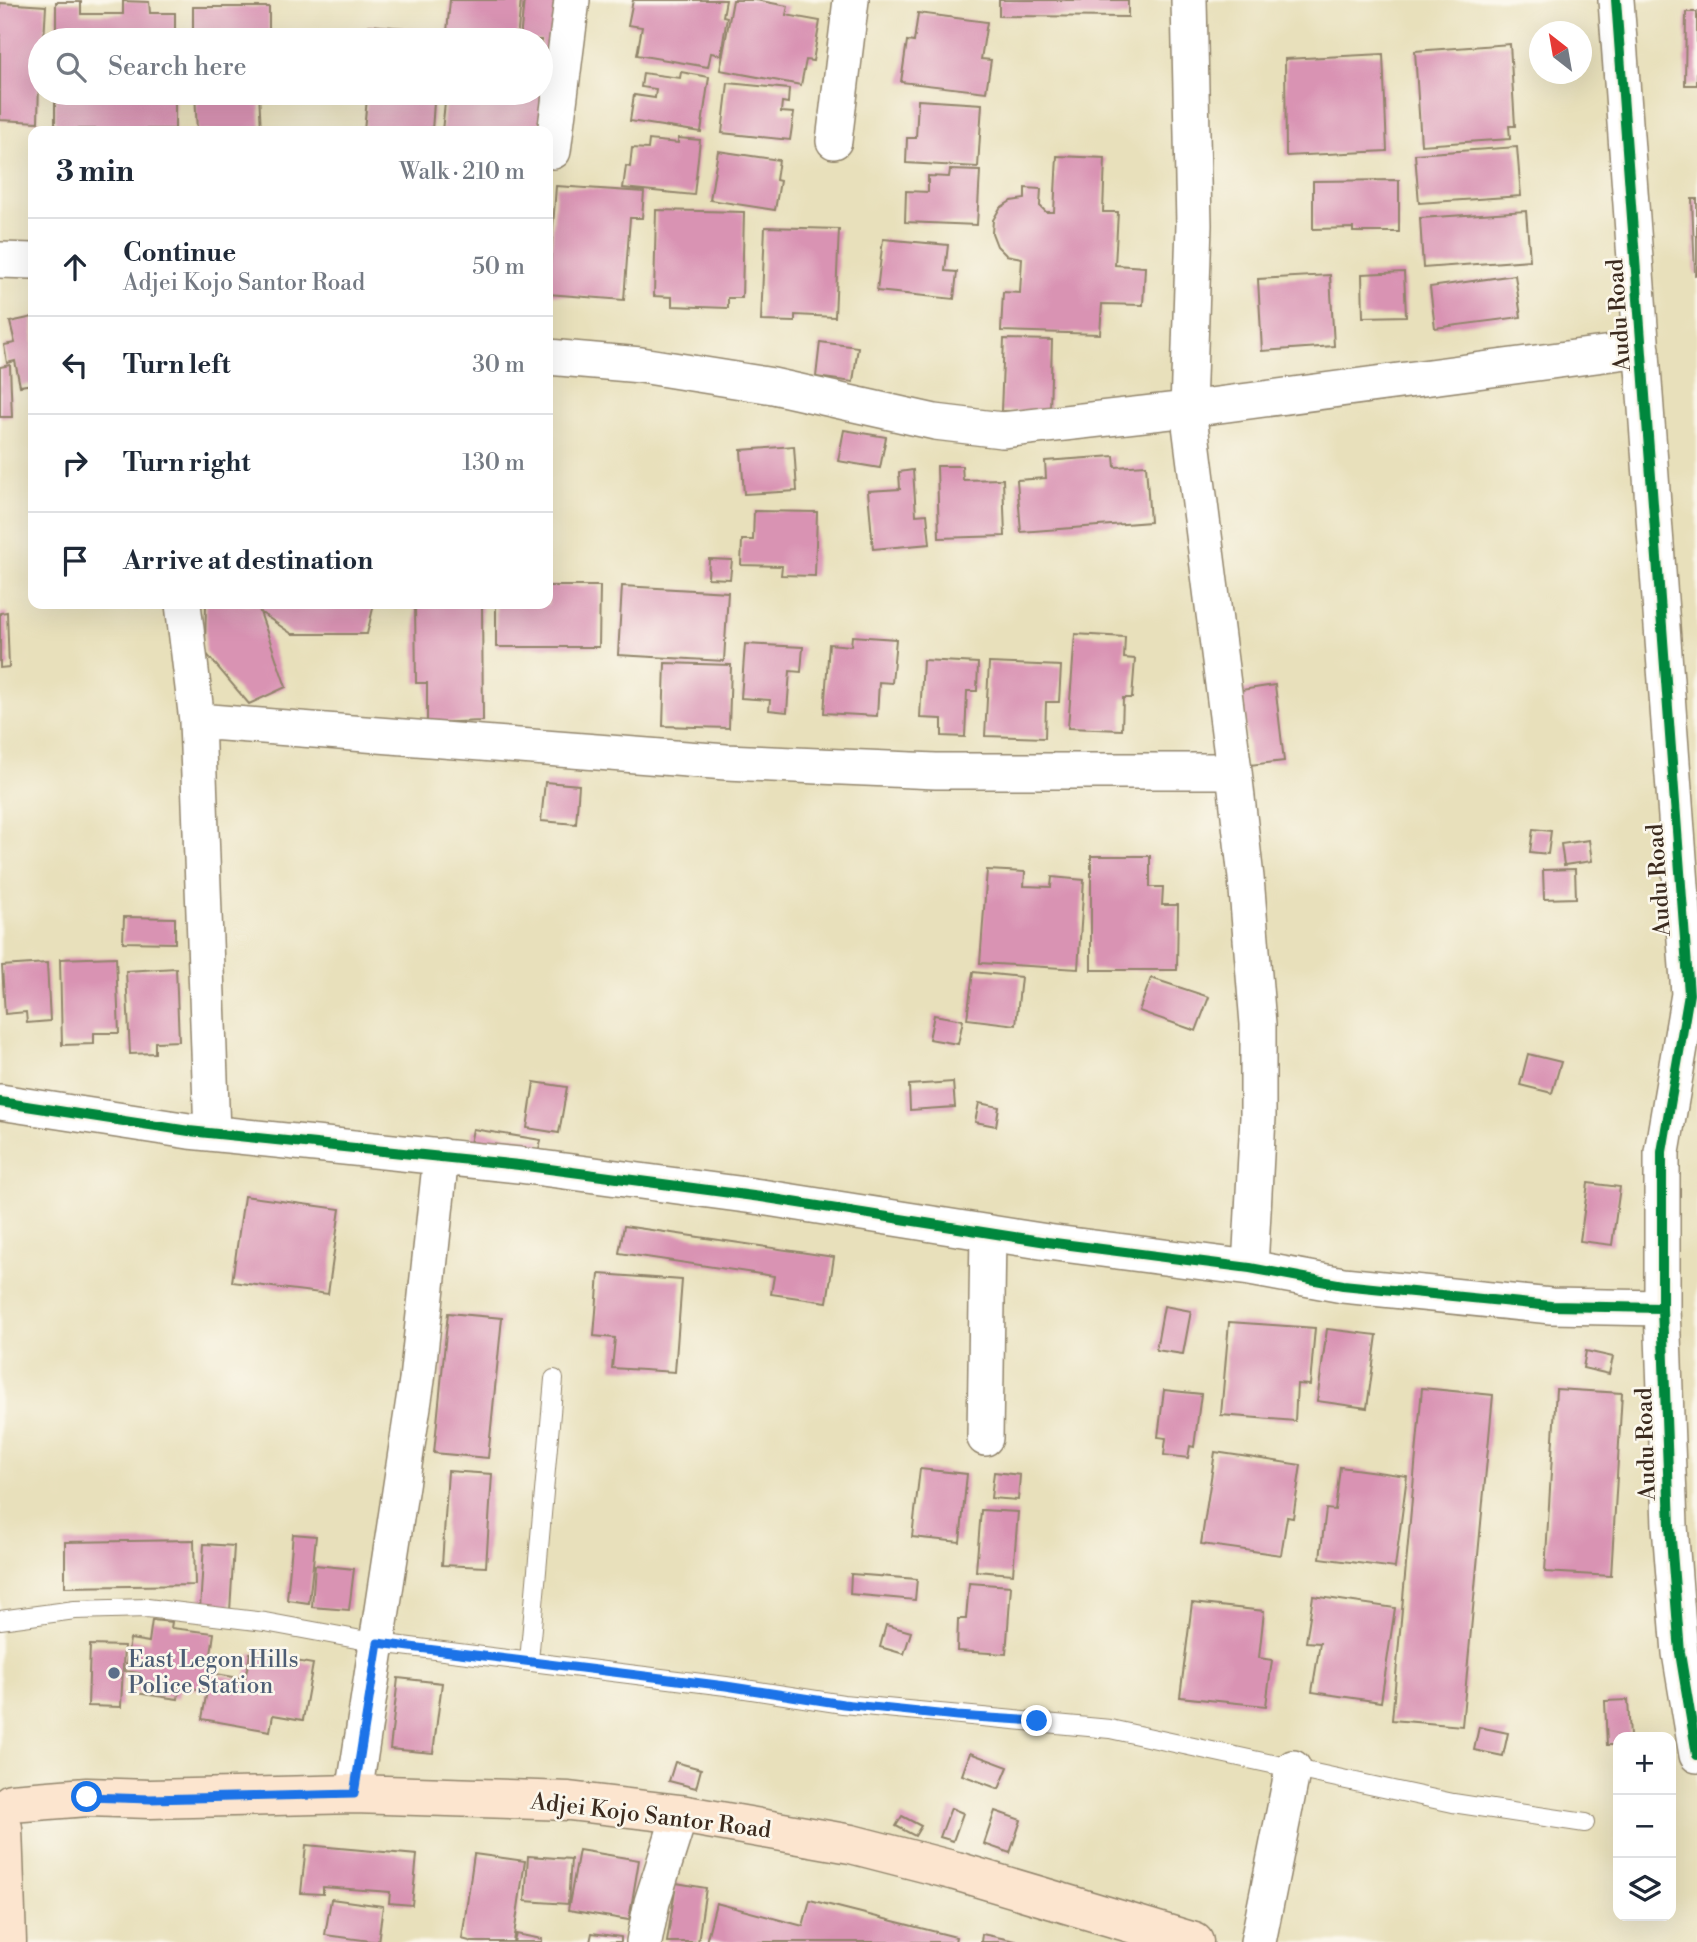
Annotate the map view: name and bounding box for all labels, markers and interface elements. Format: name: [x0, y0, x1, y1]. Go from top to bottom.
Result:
north arrow: [1529, 21, 1592, 84]
search box: [28, 28, 553, 105]
icon: search: [52, 48, 90, 86]
text: Search here: [108, 51, 247, 83]
text: 3 min: [56, 153, 134, 191]
text: Walk · 210 m: [399, 158, 525, 186]
text: Continue: [123, 237, 236, 269]
icon: ahead: [56, 248, 94, 286]
text: 50 m: [472, 253, 525, 281]
street label: Audu Road: [1601, 258, 1637, 373]
text: Adjei Kojo Santor Road: [123, 269, 365, 297]
icon: left: [56, 346, 94, 384]
text: Turn left: [123, 349, 231, 381]
text: 30 m: [472, 351, 525, 379]
icon: right: [56, 444, 94, 482]
text: Turn right: [123, 447, 251, 479]
text: 130 m: [462, 449, 525, 477]
icon: arrive: [56, 542, 94, 580]
text: Arrive at destination: [123, 545, 373, 577]
street label: Audu Road: [1641, 823, 1677, 938]
street label: Audu Road: [1630, 1387, 1662, 1502]
place label: East Legon Hills Police Station: [128, 1646, 299, 1700]
marker: East Legon Hills Police Station: [106, 1665, 122, 1681]
route end: [1021, 1705, 1052, 1736]
map controls: [1613, 1732, 1676, 1921]
button: +: [1613, 1732, 1676, 1795]
route start: [71, 1781, 102, 1812]
street label: Adjei Kojo Santor Road: [528, 1787, 773, 1845]
button: −: [1613, 1795, 1676, 1858]
button: layers: [1613, 1858, 1676, 1921]

